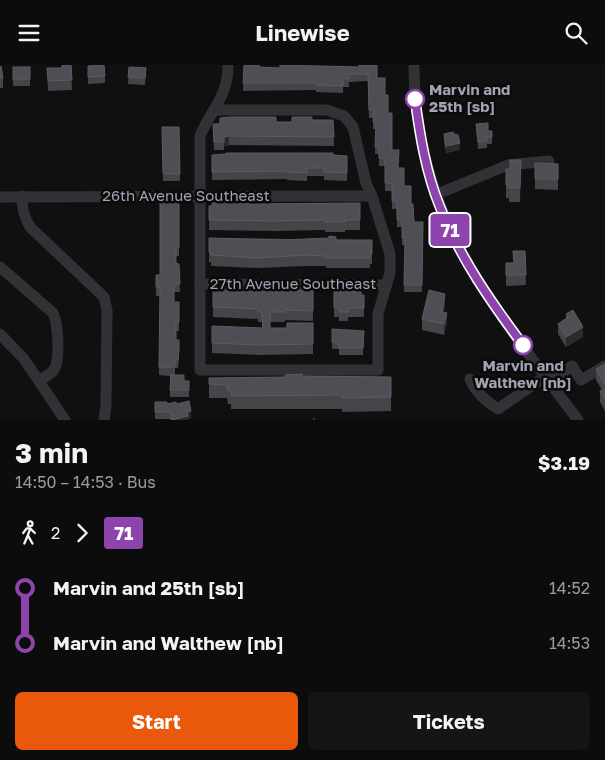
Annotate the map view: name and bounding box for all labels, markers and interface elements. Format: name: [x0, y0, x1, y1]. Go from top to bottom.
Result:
icon: menu: [15, 19, 43, 47]
text: Linewise: [255, 19, 350, 46]
icon: search: [562, 19, 590, 47]
place label: Marvin and 25th [sb]: [429, 80, 510, 115]
marker: Marvin and 25th [sb]: [405, 89, 425, 109]
street label: 26th Avenue Southeast: [102, 186, 270, 204]
line badge: 71: [428, 214, 472, 246]
text: 71: [440, 219, 460, 241]
street label: 27th Avenue Southeast: [210, 274, 376, 292]
marker: Marvin and Walthew [nb]: [513, 335, 533, 355]
place label: Marvin and Walthew [nb]: [474, 356, 572, 391]
text: 3 min: [15, 436, 88, 469]
text: $3.19: [538, 451, 590, 474]
text: 14:50 – 14:53 · Bus: [15, 472, 156, 492]
icon: walk: [15, 519, 43, 547]
icon: forward: [68, 519, 96, 547]
text: 71: [114, 522, 133, 544]
text: 2: [51, 523, 60, 543]
text: Marvin and 25th [sb]: [53, 576, 244, 599]
text: 14:52: [549, 578, 590, 598]
text: Marvin and Walthew [nb]: [53, 631, 284, 654]
text: 14:53: [549, 633, 590, 653]
button: Start: [15, 692, 298, 750]
button: Tickets: [308, 692, 590, 750]

